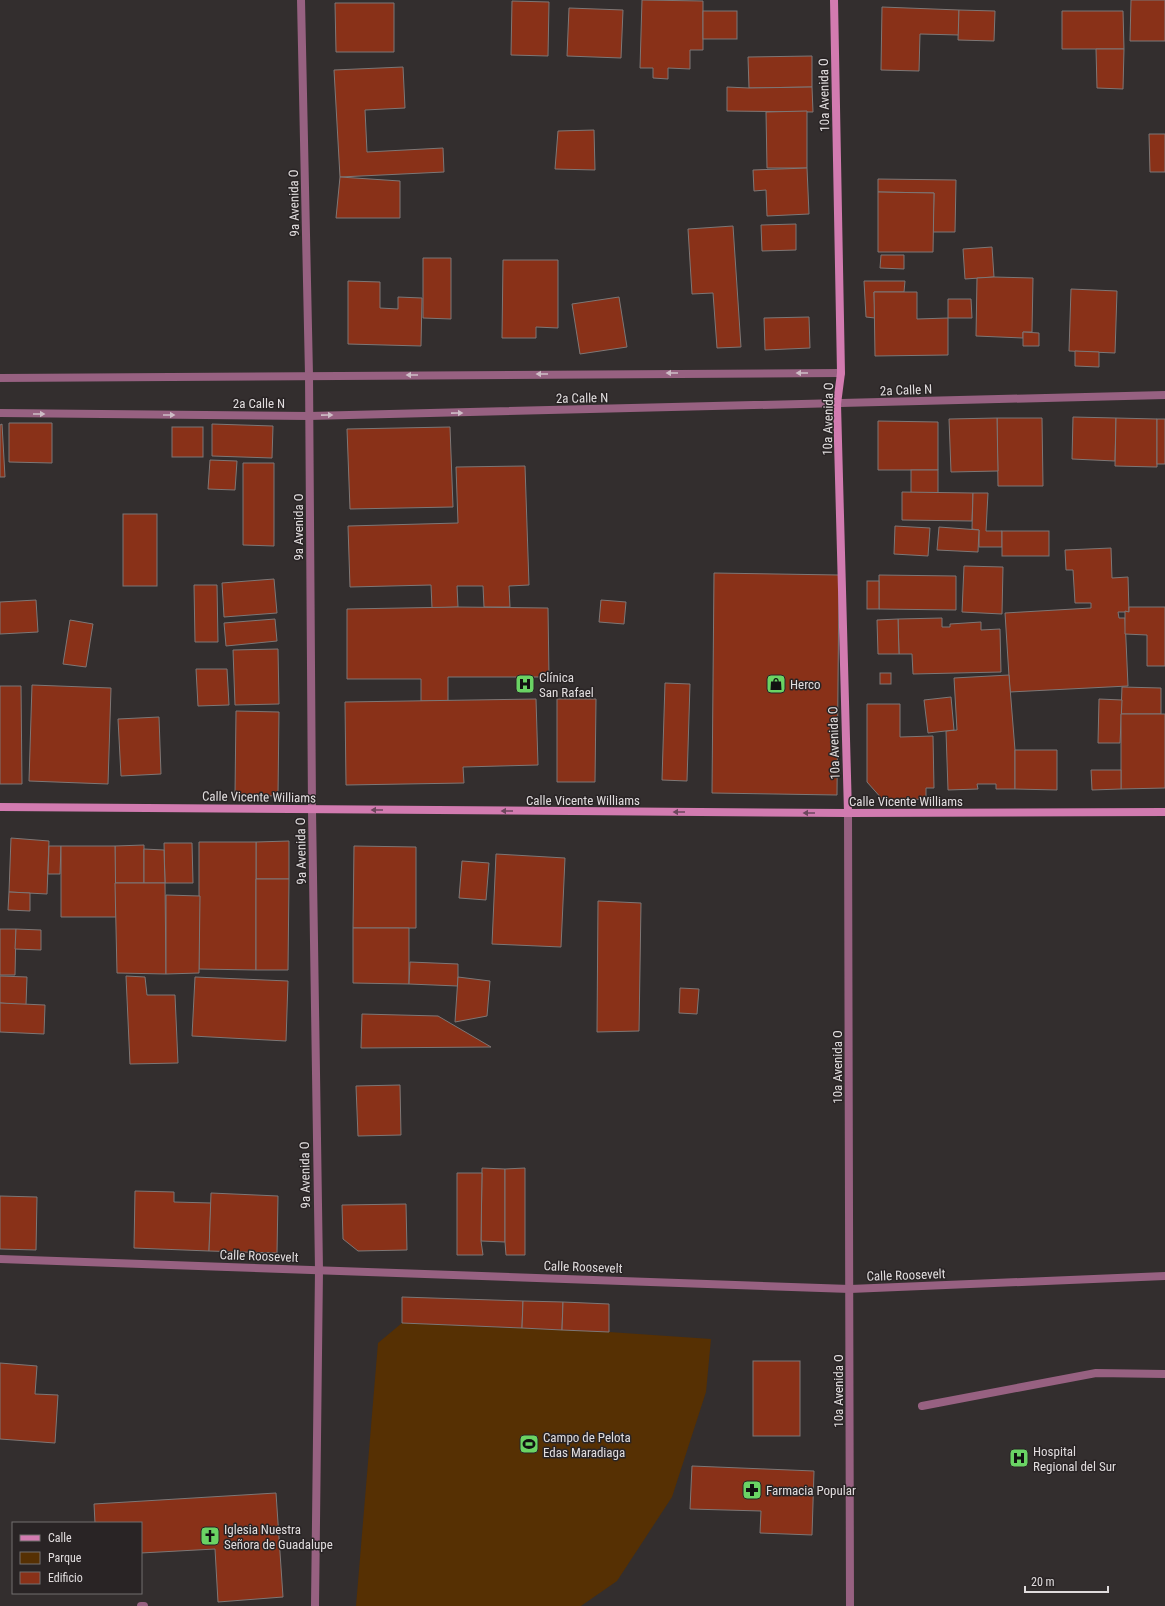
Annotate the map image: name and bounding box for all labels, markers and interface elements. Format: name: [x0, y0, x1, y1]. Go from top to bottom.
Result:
street label: 10a Avenida O: [816, 58, 832, 132]
street label: 9a Avenida O: [286, 169, 302, 237]
one-way arrow: [665, 370, 678, 376]
one-way arrow: [795, 370, 808, 376]
one-way arrow: [535, 371, 548, 377]
one-way arrow: [405, 372, 418, 378]
street label: 10a Avenida O: [820, 382, 836, 456]
street label: 2a Calle N: [880, 382, 932, 398]
street label: 2a Calle N: [556, 390, 608, 406]
street label: 2a Calle N: [233, 396, 285, 411]
one-way arrow: [451, 409, 463, 416]
one-way arrow: [33, 411, 46, 417]
one-way arrow: [163, 412, 176, 418]
one-way arrow: [321, 412, 333, 419]
street label: 9a Avenida O: [291, 493, 306, 561]
place label: Clínica San Rafael: [539, 670, 594, 700]
hospital icon: Clínica San Rafael: [514, 673, 536, 695]
shop icon: Herco: [765, 673, 787, 695]
place label: Herco: [790, 677, 821, 692]
street label: 10a Avenida O: [825, 706, 843, 780]
street label: Calle Vicente Williams: [202, 789, 316, 805]
street label: Calle Vicente Williams: [526, 793, 640, 808]
street label: Calle Vicente Williams: [849, 794, 963, 809]
one-way arrow: [370, 807, 383, 813]
one-way arrow: [500, 808, 513, 814]
one-way arrow: [672, 809, 685, 815]
one-way arrow: [802, 810, 815, 816]
street label: 9a Avenida O: [293, 817, 309, 885]
street label: 10a Avenida O: [830, 1030, 845, 1104]
street label: 9a Avenida O: [297, 1141, 313, 1209]
street label: Calle Roosevelt: [219, 1247, 299, 1265]
street label: Calle Roosevelt: [543, 1258, 623, 1276]
street label: Calle Roosevelt: [866, 1266, 946, 1284]
street label: 10a Avenida O: [831, 1354, 846, 1428]
place label: Campo de Pelota Edas Maradiaga: [543, 1430, 631, 1460]
sports icon: Campo de Pelota Edas Maradiaga: [518, 1433, 540, 1455]
place label: Hospital Regional del Sur: [1033, 1444, 1116, 1474]
hospital icon: Hospital Regional del Sur: [1008, 1447, 1030, 1469]
pharmacy icon: Farmacia Popular: [741, 1479, 763, 1501]
place label: Farmacia Popular: [766, 1483, 856, 1498]
legend: [12, 1522, 142, 1594]
place label: Iglesia Nuestra Señora de Guadalupe: [224, 1522, 333, 1552]
church icon: Iglesia Nuestra Señora de Guadalupe: [199, 1525, 221, 1547]
text: Calle: [48, 1531, 72, 1545]
text: Parque: [48, 1551, 82, 1565]
scale bar: [1025, 1568, 1108, 1594]
text: Edificio: [48, 1571, 83, 1585]
text: 20 m: [1031, 1575, 1055, 1589]

